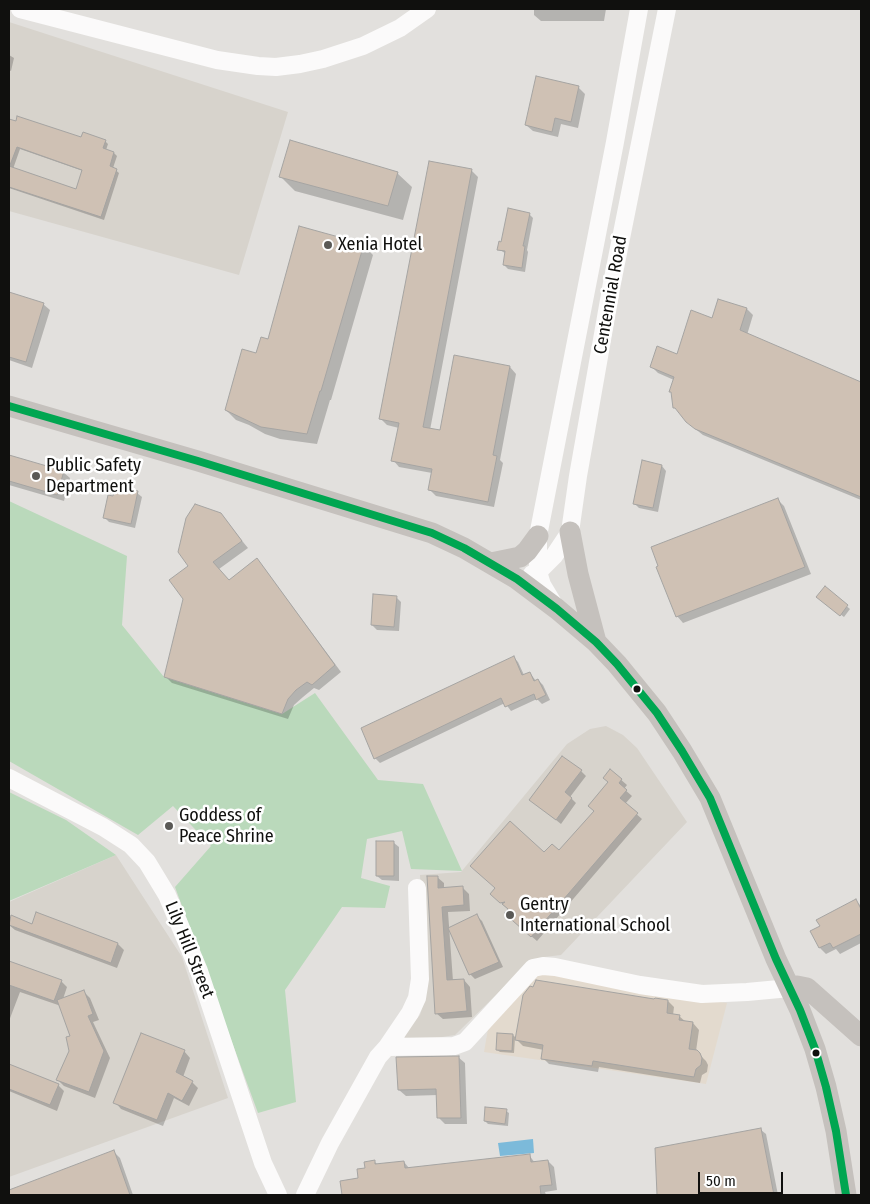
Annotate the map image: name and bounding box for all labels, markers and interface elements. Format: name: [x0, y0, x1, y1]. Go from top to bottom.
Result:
place label: Xenia Hotel: [338, 234, 422, 256]
street label: Centennial Road: [590, 234, 632, 356]
marker: Xenia Hotel: [322, 239, 334, 251]
place label: Public Safety Department: [46, 455, 141, 498]
marker: Public Safety Department: [30, 470, 42, 482]
unlabelled marker: [632, 684, 642, 694]
place label: Goddess of Peace Shrine: [179, 805, 274, 848]
marker: Goddess of Peace Shrine: [163, 820, 175, 832]
place label: Gentry International School: [520, 894, 670, 936]
street label: Lily Hill Street: [160, 898, 218, 1002]
marker: Gentry International School: [504, 909, 516, 921]
unlabelled marker: [811, 1048, 821, 1058]
scale bar: [700, 1162, 785, 1194]
text: 50 m: [706, 1172, 736, 1190]

